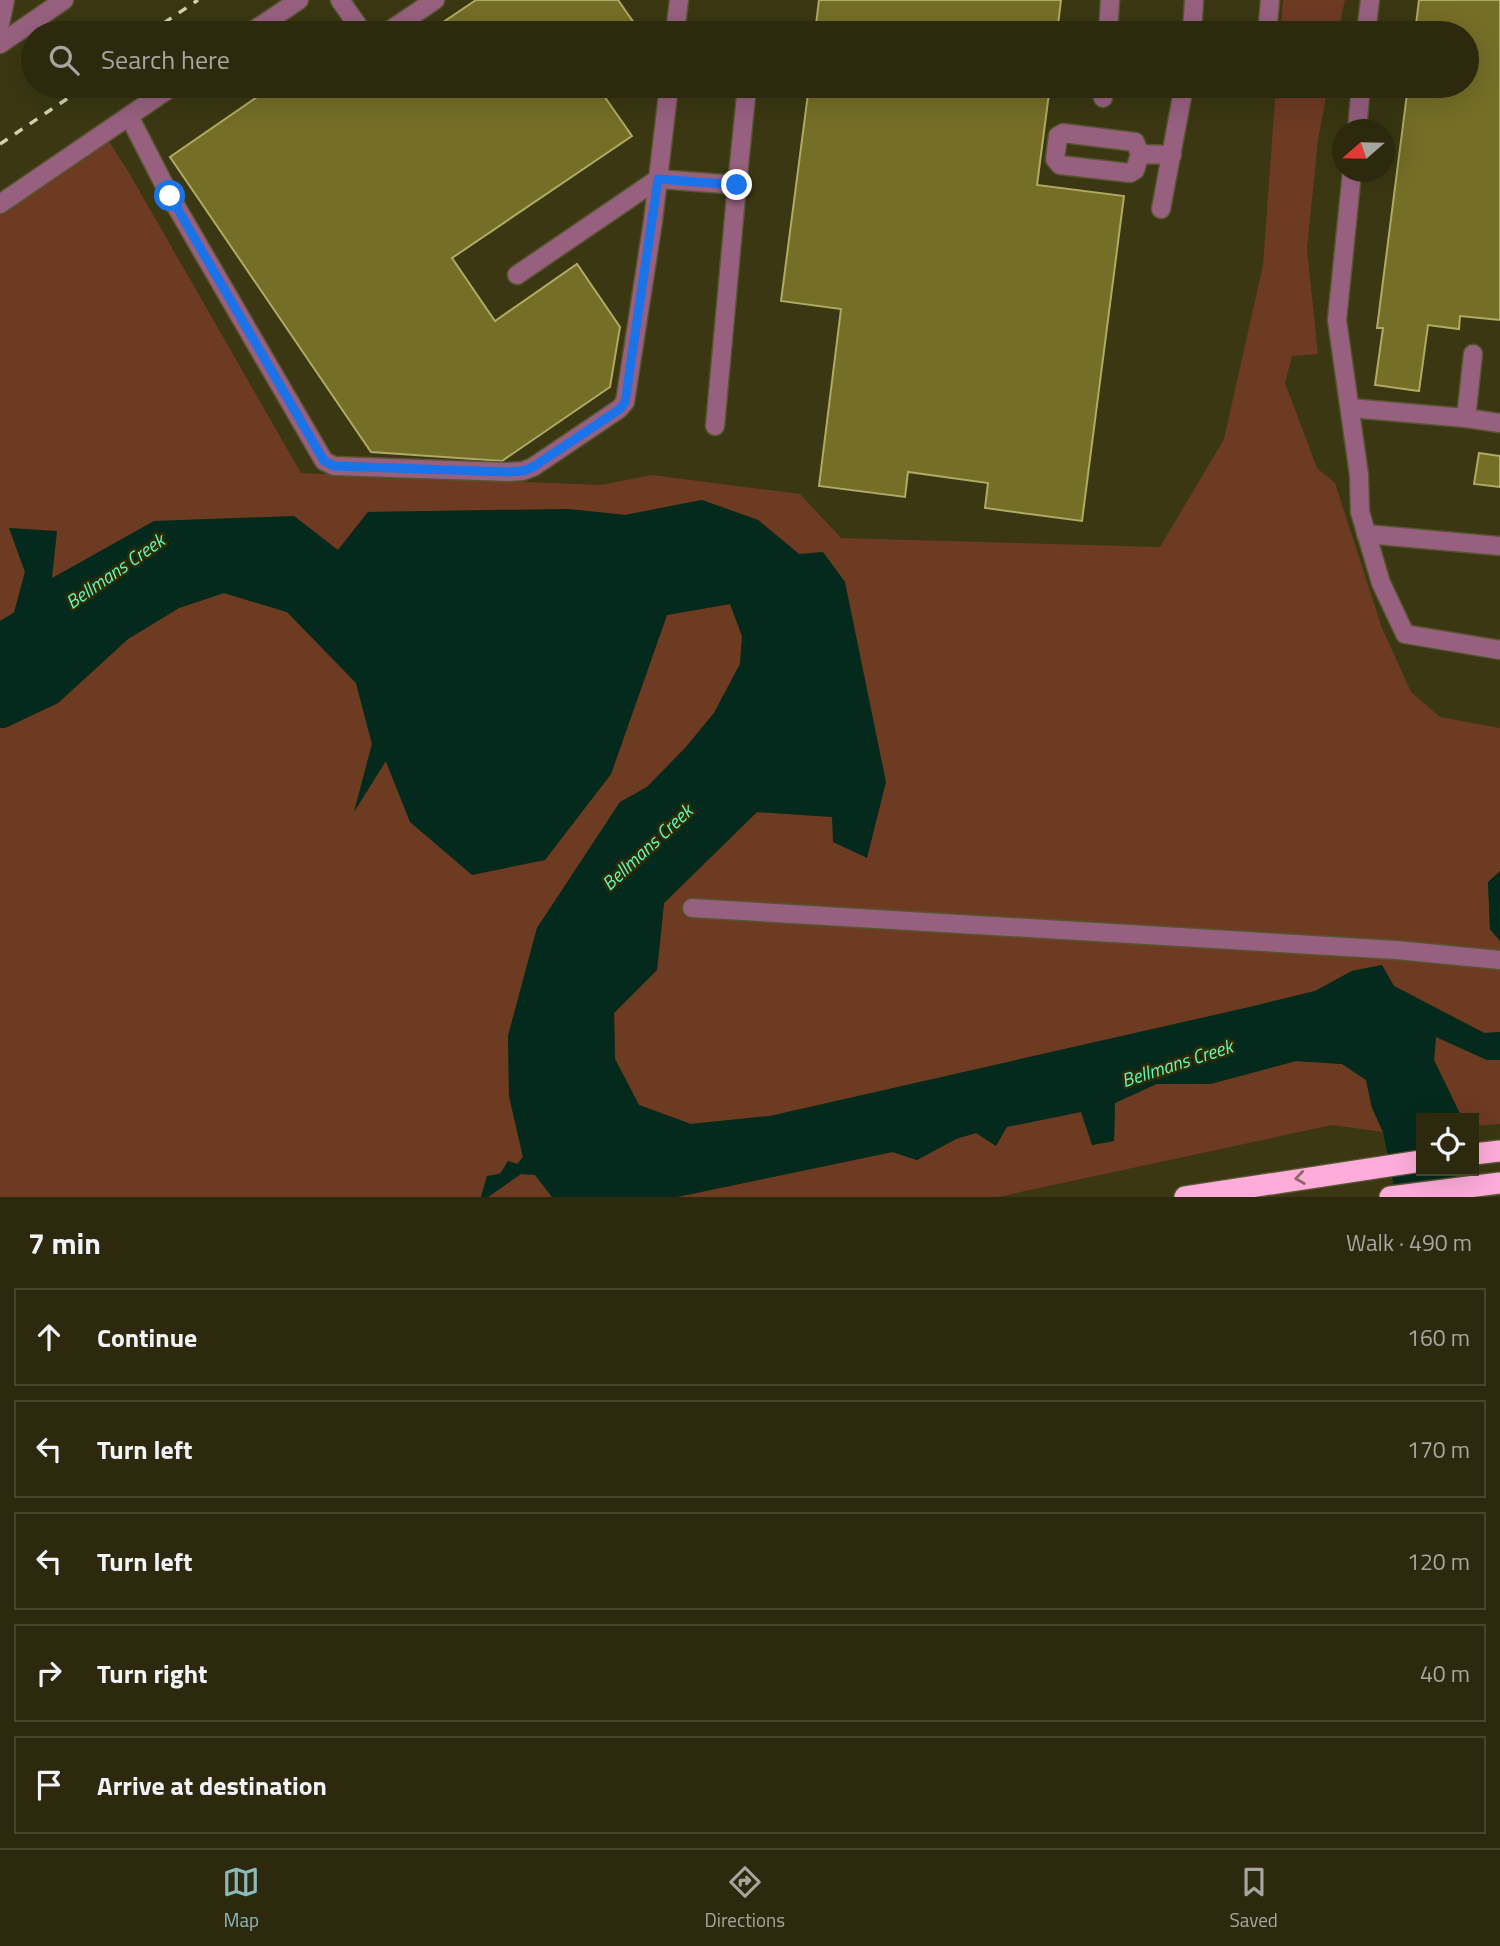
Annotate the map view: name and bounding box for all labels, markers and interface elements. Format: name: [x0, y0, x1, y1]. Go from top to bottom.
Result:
search box: [21, 21, 1479, 98]
text: Search here: [101, 40, 230, 79]
icon: search: [45, 41, 83, 79]
north arrow: [1332, 119, 1395, 182]
route end: [721, 169, 752, 200]
route start: [154, 180, 185, 211]
water label: Bellmans Creek: [59, 524, 172, 616]
water label: Bellmans Creek: [595, 795, 701, 897]
water label: Bellmans Creek: [1118, 1030, 1239, 1094]
map controls: [1416, 1113, 1479, 1176]
button: locate: [1416, 1113, 1479, 1176]
one-way arrow: [1294, 1170, 1305, 1185]
text: 7 min: [28, 1220, 101, 1266]
text: Walk · 490 m: [1346, 1225, 1472, 1260]
icon: ahead: [30, 1318, 68, 1356]
text: Continue: [97, 1318, 197, 1357]
text: 160 m: [1407, 1320, 1470, 1355]
icon: left: [30, 1430, 68, 1468]
text: Turn left: [97, 1430, 192, 1469]
text: 170 m: [1407, 1432, 1470, 1467]
icon: left: [30, 1542, 68, 1580]
text: Turn left: [97, 1542, 192, 1581]
text: 120 m: [1407, 1544, 1470, 1579]
icon: right: [30, 1654, 68, 1692]
text: Turn right: [97, 1654, 208, 1693]
text: 40 m: [1420, 1656, 1470, 1691]
icon: arrive: [30, 1766, 68, 1804]
text: Arrive at destination: [97, 1766, 327, 1805]
tab: Map: [222, 1863, 260, 1934]
tab: Directions: [705, 1863, 785, 1934]
tab: Saved: [1229, 1863, 1278, 1934]

